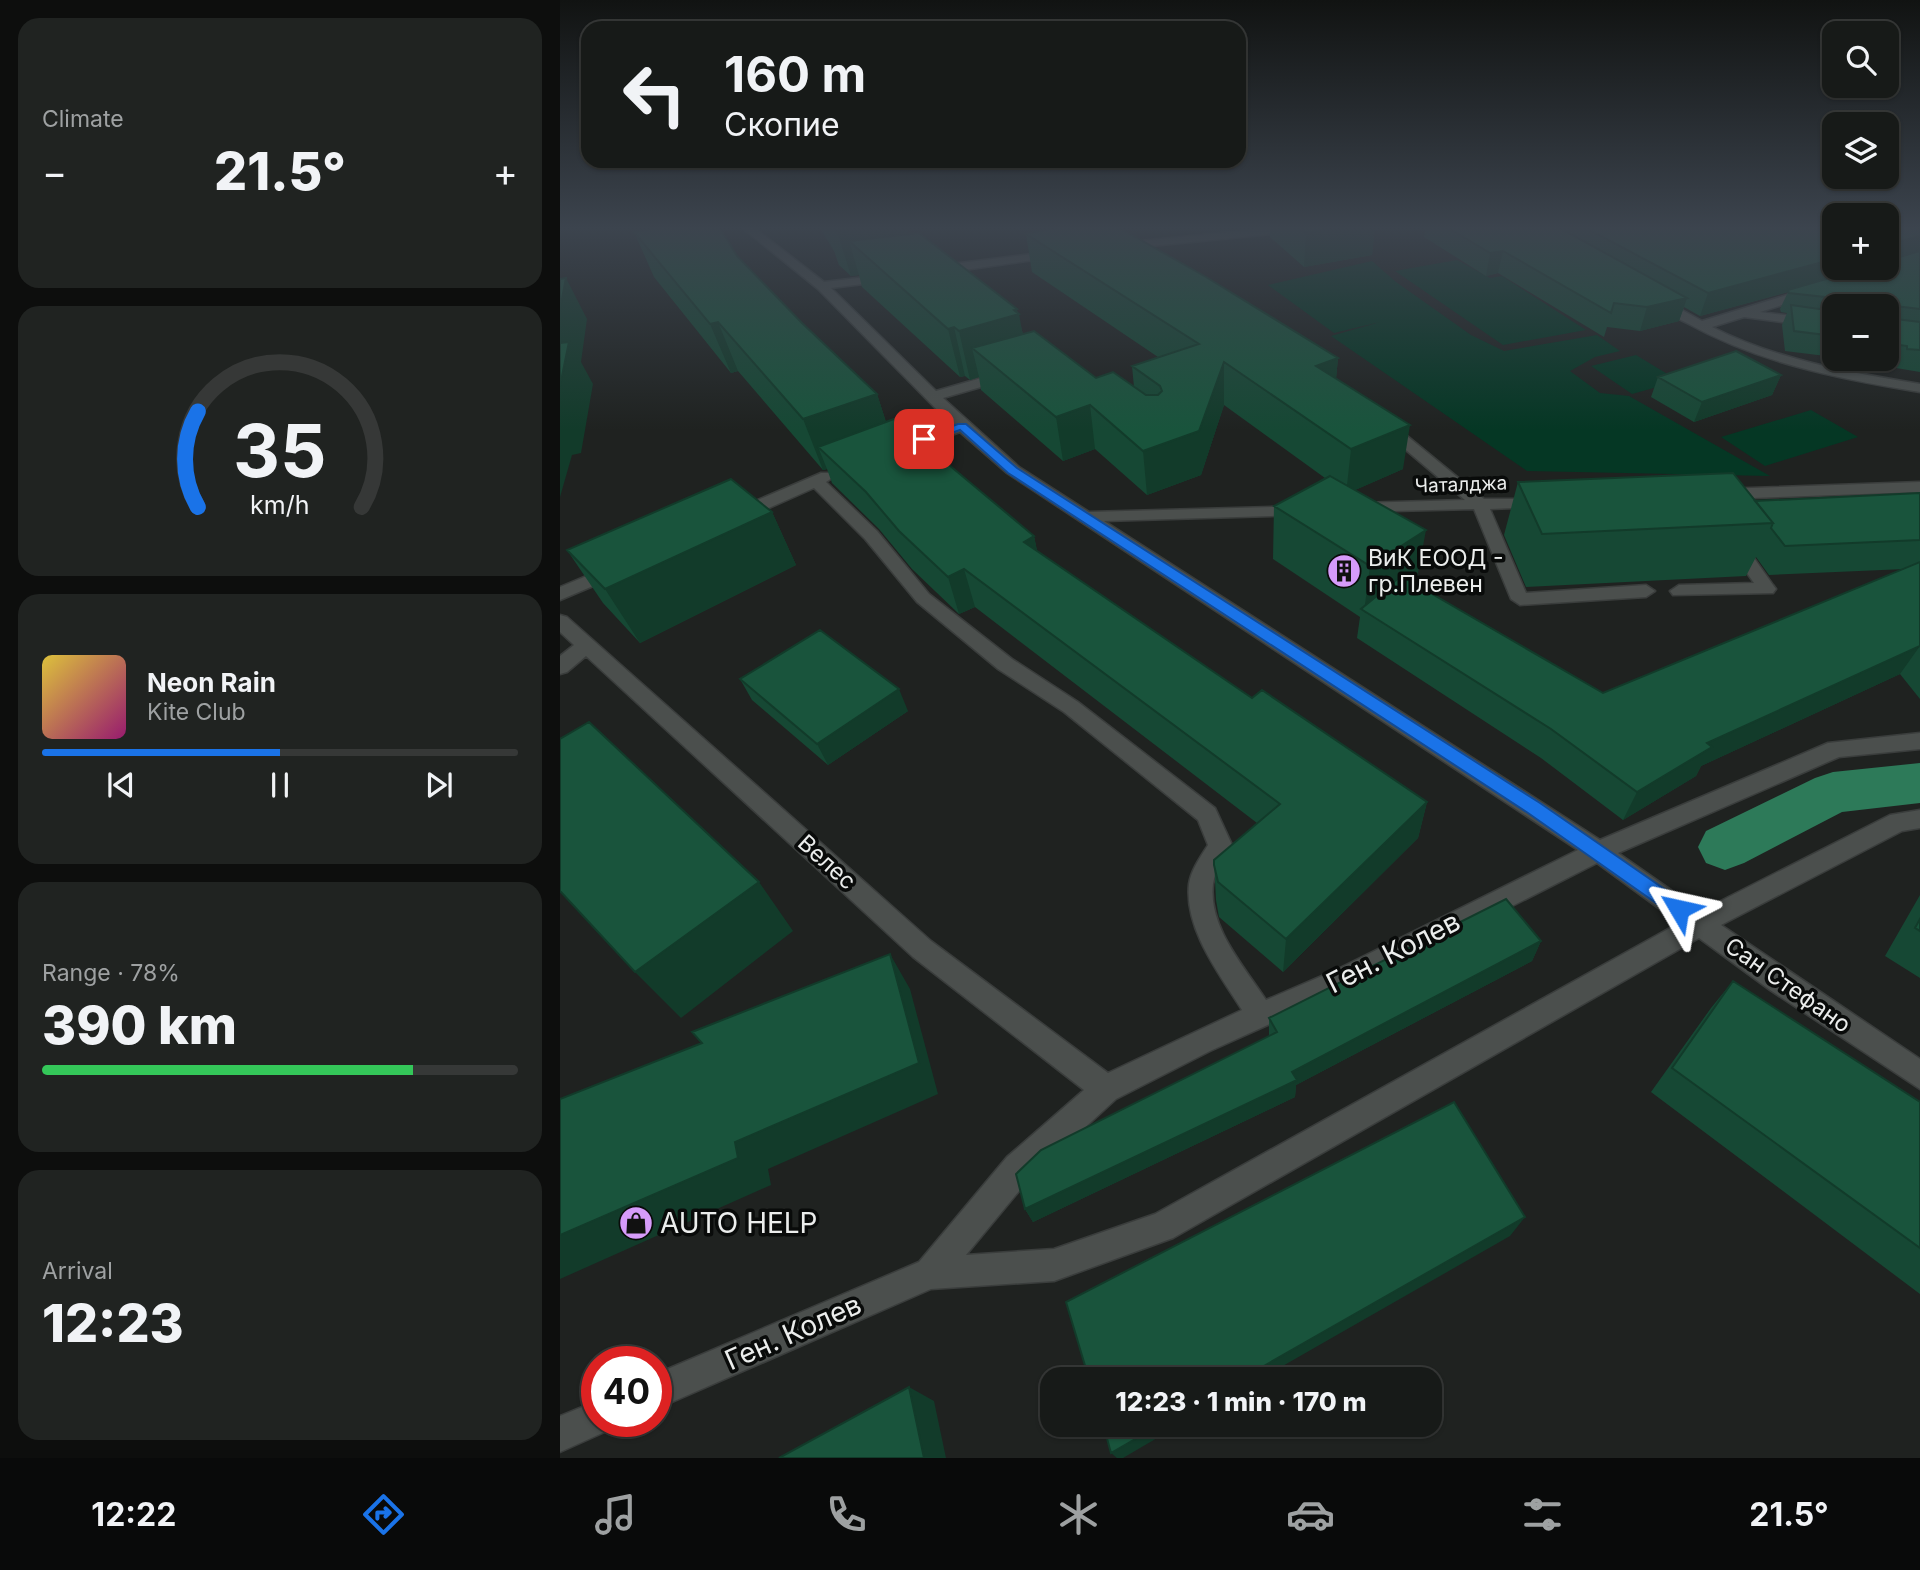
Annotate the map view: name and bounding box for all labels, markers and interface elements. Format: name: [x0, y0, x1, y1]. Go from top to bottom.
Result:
map controls: [1822, 21, 1899, 371]
button: search: [1822, 21, 1899, 98]
text: 160 m: [724, 45, 866, 104]
icon: left: [609, 49, 700, 140]
text: Climate: [42, 105, 124, 133]
text: Скопие: [724, 105, 840, 144]
button: layers: [1822, 112, 1899, 189]
text: 21.5°: [214, 140, 346, 203]
text: −: [42, 149, 67, 195]
text: +: [493, 149, 518, 195]
button: +: [1822, 203, 1899, 280]
button: −: [1822, 294, 1899, 371]
text: 35: [233, 406, 327, 495]
pin: [894, 409, 954, 469]
icon: arrive: [905, 420, 943, 458]
street label: Чаталджа: [1414, 471, 1508, 498]
text: km/h: [250, 490, 310, 520]
place label: ВиК ЕООД - гр.Плевен: [1368, 544, 1503, 598]
building icon: ВиК ЕООД - гр.Плевен: [1325, 552, 1363, 590]
text: Neon Rain: [147, 667, 276, 698]
text: Kite Club: [147, 698, 246, 726]
icon: previous: [102, 766, 140, 804]
icon: pause: [261, 766, 299, 804]
icon: next: [420, 766, 458, 804]
street label: Велес: [792, 829, 862, 895]
position arrow: [1642, 872, 1716, 946]
street label: Ген. Колев: [1320, 904, 1466, 1000]
street label: Сан Стефано: [1720, 931, 1856, 1039]
text: Range · 78%: [42, 959, 180, 987]
text: 390 km: [42, 994, 237, 1057]
shop icon: AUTO HELP: [617, 1204, 655, 1242]
place label: AUTO HELP: [660, 1206, 818, 1240]
text: Arrival: [42, 1257, 113, 1285]
street label: Ген. Колев: [720, 1287, 866, 1377]
text: 12:23: [42, 1292, 184, 1355]
speed limit sign: 40: [581, 1346, 672, 1437]
text: 12:23 · 1 min · 170 m: [1115, 1386, 1367, 1417]
icon: directions: [359, 1490, 408, 1539]
icon: music: [591, 1490, 640, 1539]
icon: phone: [822, 1490, 871, 1539]
icon: climate: [1054, 1490, 1103, 1539]
icon: car: [1286, 1490, 1335, 1539]
icon: filters: [1518, 1490, 1567, 1539]
text: 12:22: [91, 1495, 176, 1534]
text: 21.5°: [1749, 1495, 1829, 1534]

